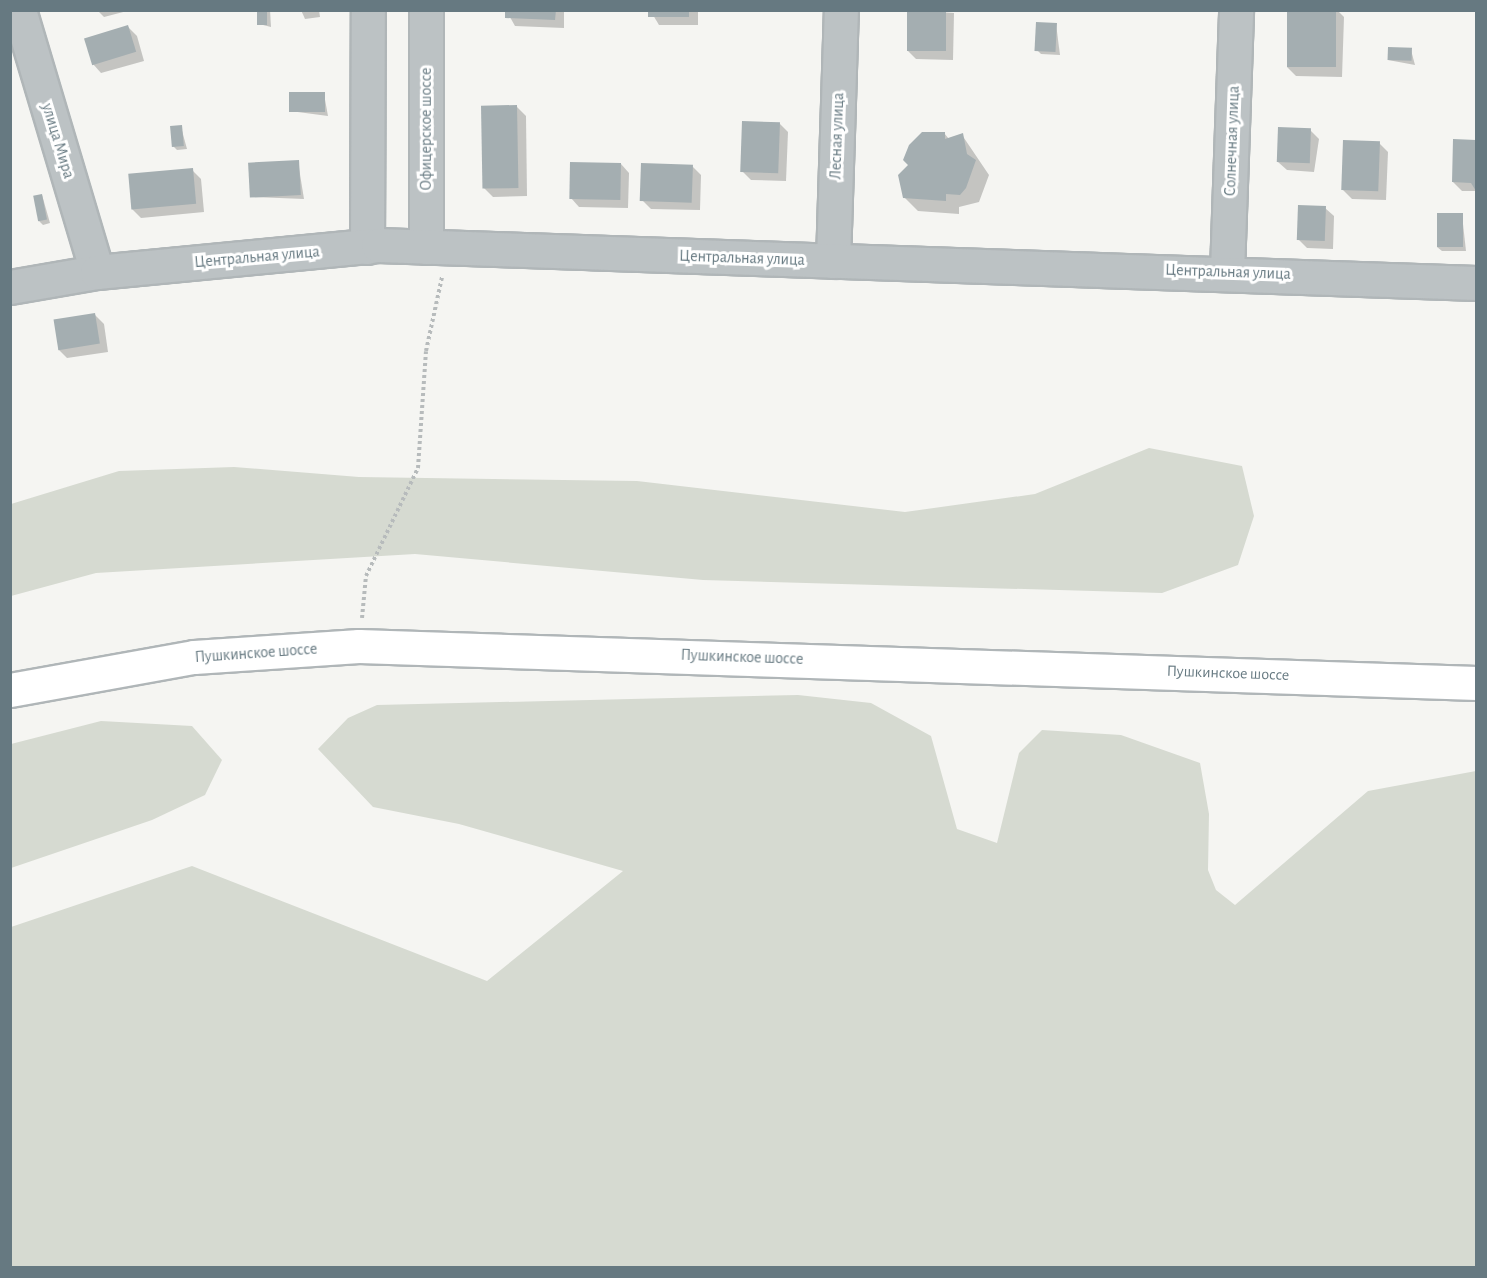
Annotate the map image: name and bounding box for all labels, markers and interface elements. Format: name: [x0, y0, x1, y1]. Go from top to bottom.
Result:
street label: Офицерское шоссе: [416, 67, 436, 191]
street label: Солнечная улица: [1220, 85, 1244, 197]
street label: Лесная улица: [826, 92, 848, 180]
street label: улица Мира: [37, 101, 79, 181]
street label: Центральная улица: [193, 242, 321, 272]
street label: Центральная улица: [679, 246, 805, 270]
street label: Центральная улица: [1165, 260, 1291, 284]
street label: Пушкинское шоссе: [194, 639, 318, 667]
street label: Пушкинское шоссе: [680, 645, 804, 669]
street label: Пушкинское шоссе: [1166, 661, 1290, 685]

